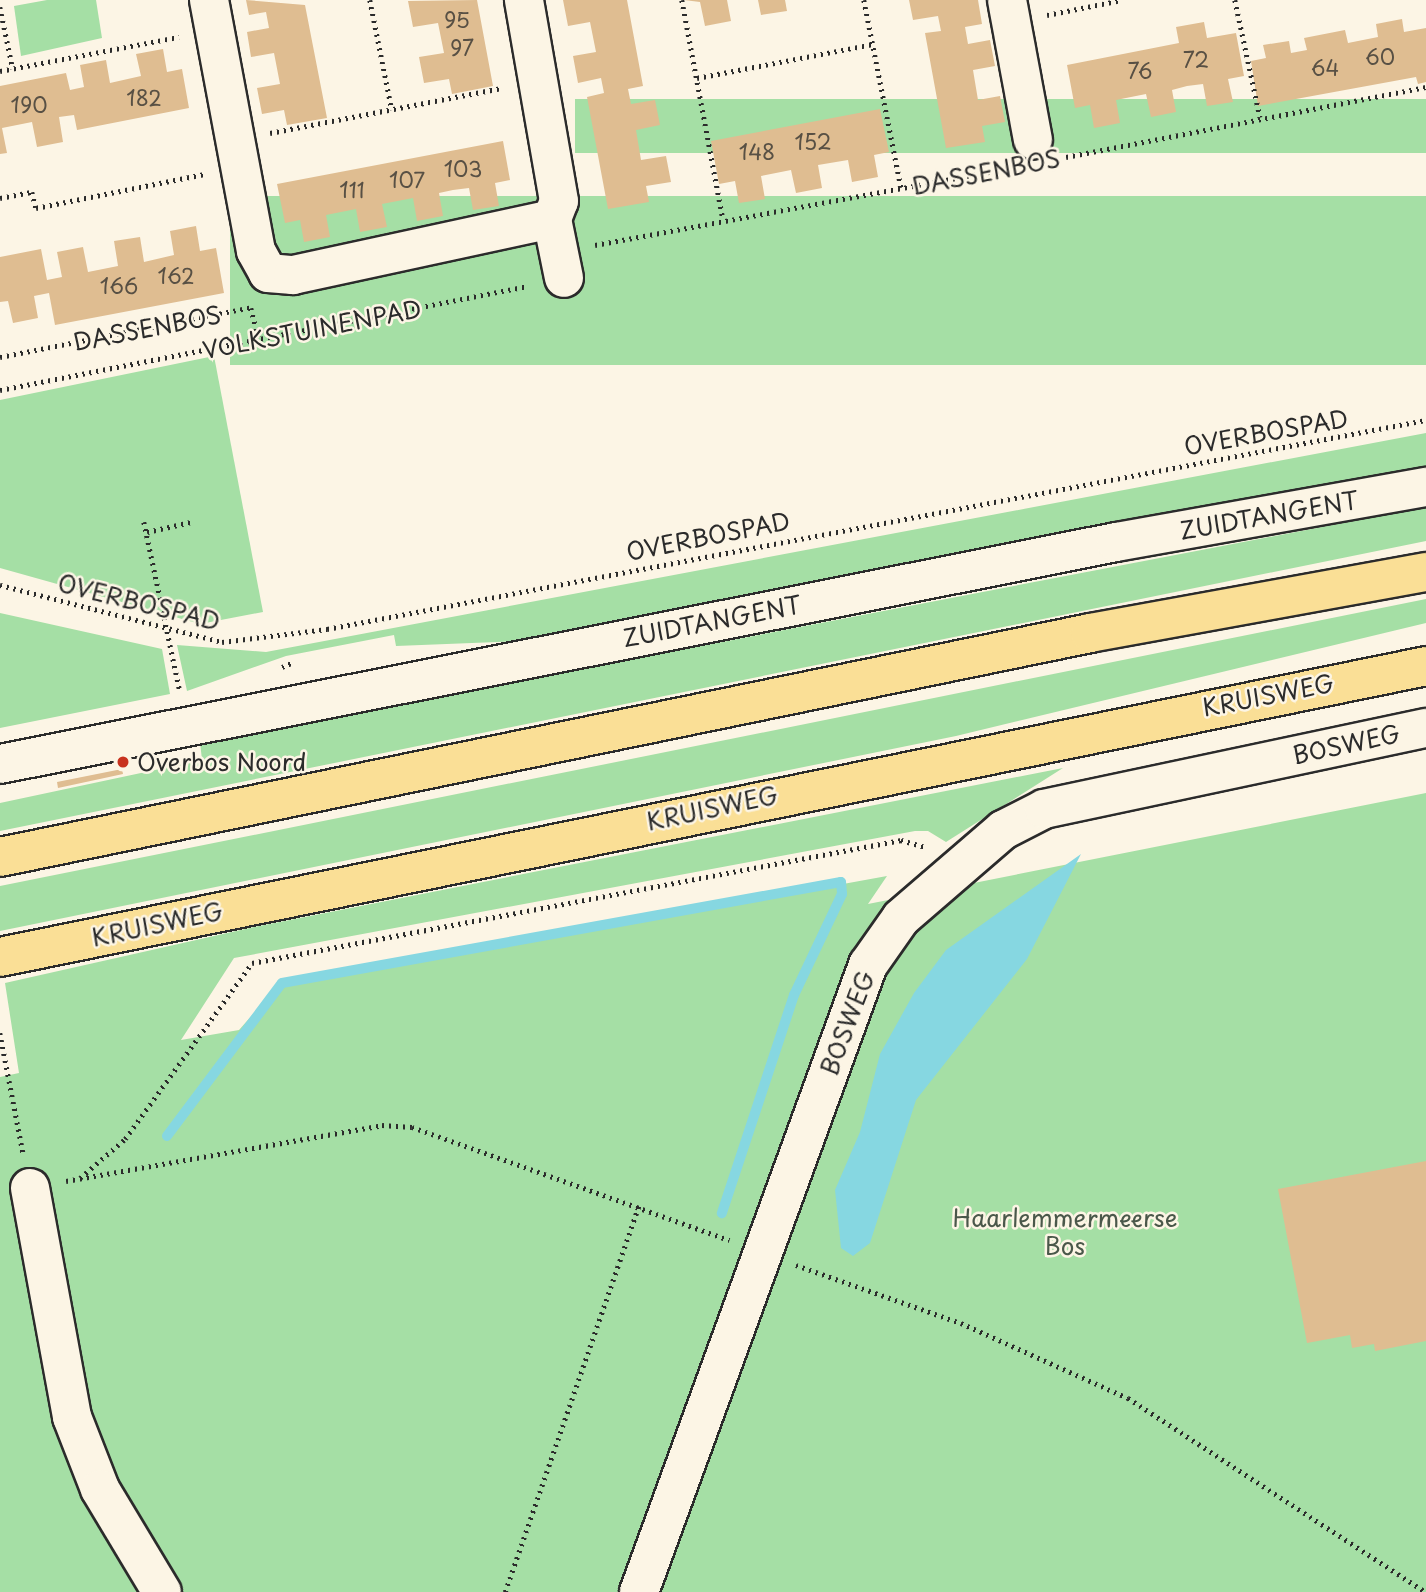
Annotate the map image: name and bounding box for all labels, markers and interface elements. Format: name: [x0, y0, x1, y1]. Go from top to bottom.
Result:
house number: 95: [444, 6, 470, 32]
house number: 97: [450, 34, 474, 60]
house number: 60: [1365, 43, 1395, 69]
house number: 72: [1183, 46, 1209, 72]
house number: 64: [1311, 54, 1339, 80]
house number: 76: [1128, 57, 1152, 83]
house number: 182: [126, 84, 162, 110]
house number: 190: [10, 91, 48, 117]
house number: 152: [794, 128, 832, 154]
house number: 148: [739, 138, 775, 164]
street label: DASSENBOS: [910, 144, 1062, 200]
house number: 103: [444, 155, 482, 181]
house number: 107: [389, 166, 425, 192]
house number: 111: [339, 176, 365, 202]
house number: 162: [157, 262, 195, 288]
house number: 166: [100, 272, 138, 298]
street label: VOLKSTUINENPAD: [200, 294, 424, 364]
street label: DASSENBOS: [71, 300, 223, 356]
street label: OVERBOSPAD: [1182, 403, 1350, 461]
street label: ZUIDTANGENT: [1177, 485, 1361, 545]
street label: OVERBOSPAD: [624, 506, 792, 566]
street label: OVERBOSPAD: [55, 568, 223, 636]
street label: ZUIDTANGENT: [620, 590, 804, 652]
street label: KRUISWEG: [1200, 668, 1336, 722]
street label: BOSWEG: [1290, 719, 1402, 769]
place label: Overbos Noord: [137, 748, 308, 776]
marker: Overbos Noord: [115, 754, 131, 770]
street label: KRUISWEG: [644, 780, 780, 836]
street label: KRUISWEG: [89, 896, 225, 952]
street label: BOSWEG: [814, 967, 880, 1079]
park label: Haarlemmermeerse Bos: [952, 1204, 1178, 1260]

